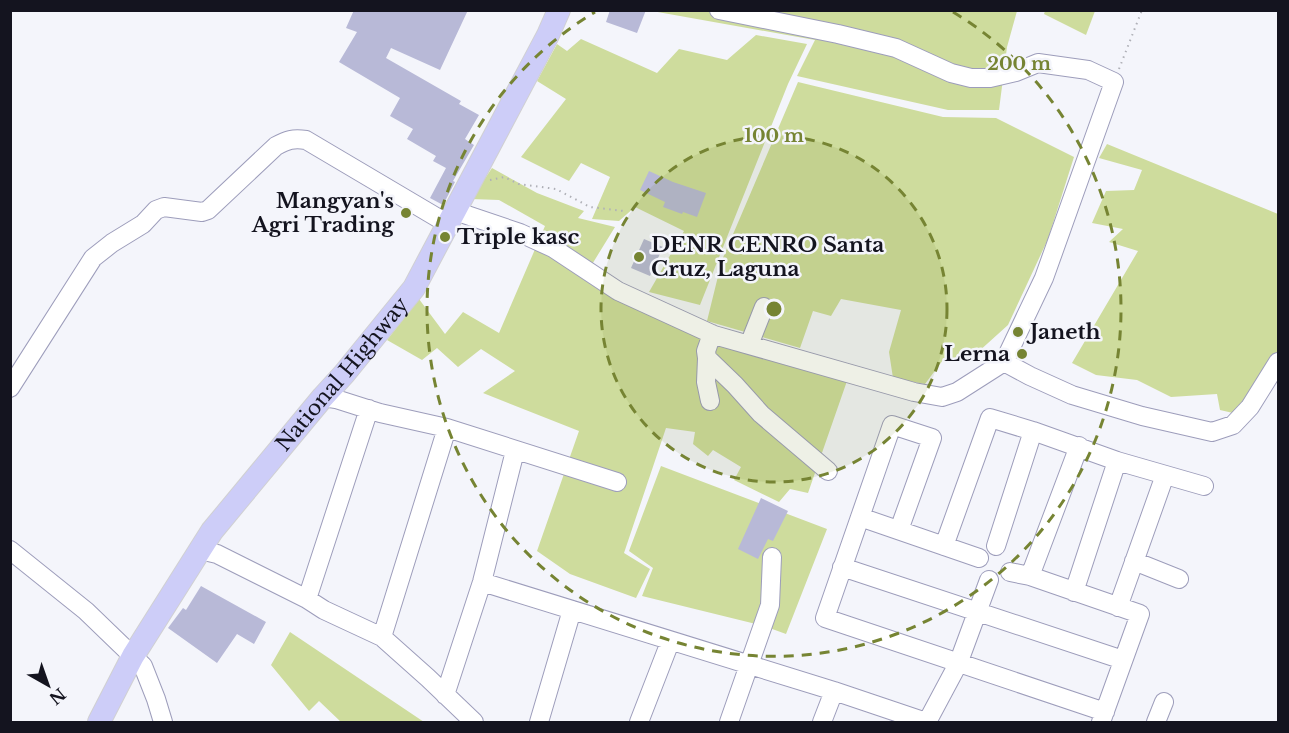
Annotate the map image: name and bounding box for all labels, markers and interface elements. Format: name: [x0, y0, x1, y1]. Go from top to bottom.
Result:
text: 200 m: [987, 53, 1051, 75]
text: 100 m: [744, 125, 804, 147]
place label: Mangyan's Agri Trading: [251, 188, 395, 238]
marker: Mangyan's Agri Trading: [399, 206, 413, 220]
place label: Triple kasc: [457, 224, 580, 250]
marker: Triple kasc: [438, 230, 452, 244]
place label: DENR CENRO Santa Cruz, Laguna: [651, 232, 884, 282]
marker: DENR CENRO Santa Cruz, Laguna: [632, 250, 646, 264]
street label: National Highway: [270, 291, 415, 457]
centre of rings: [764, 299, 784, 319]
place label: Janeth: [1026, 319, 1101, 345]
marker: Janeth: [1011, 325, 1025, 339]
place label: Lerna: [944, 341, 1010, 367]
marker: Lerna: [1015, 347, 1029, 361]
north arrow: [18, 655, 78, 715]
text: N: [45, 684, 70, 709]

